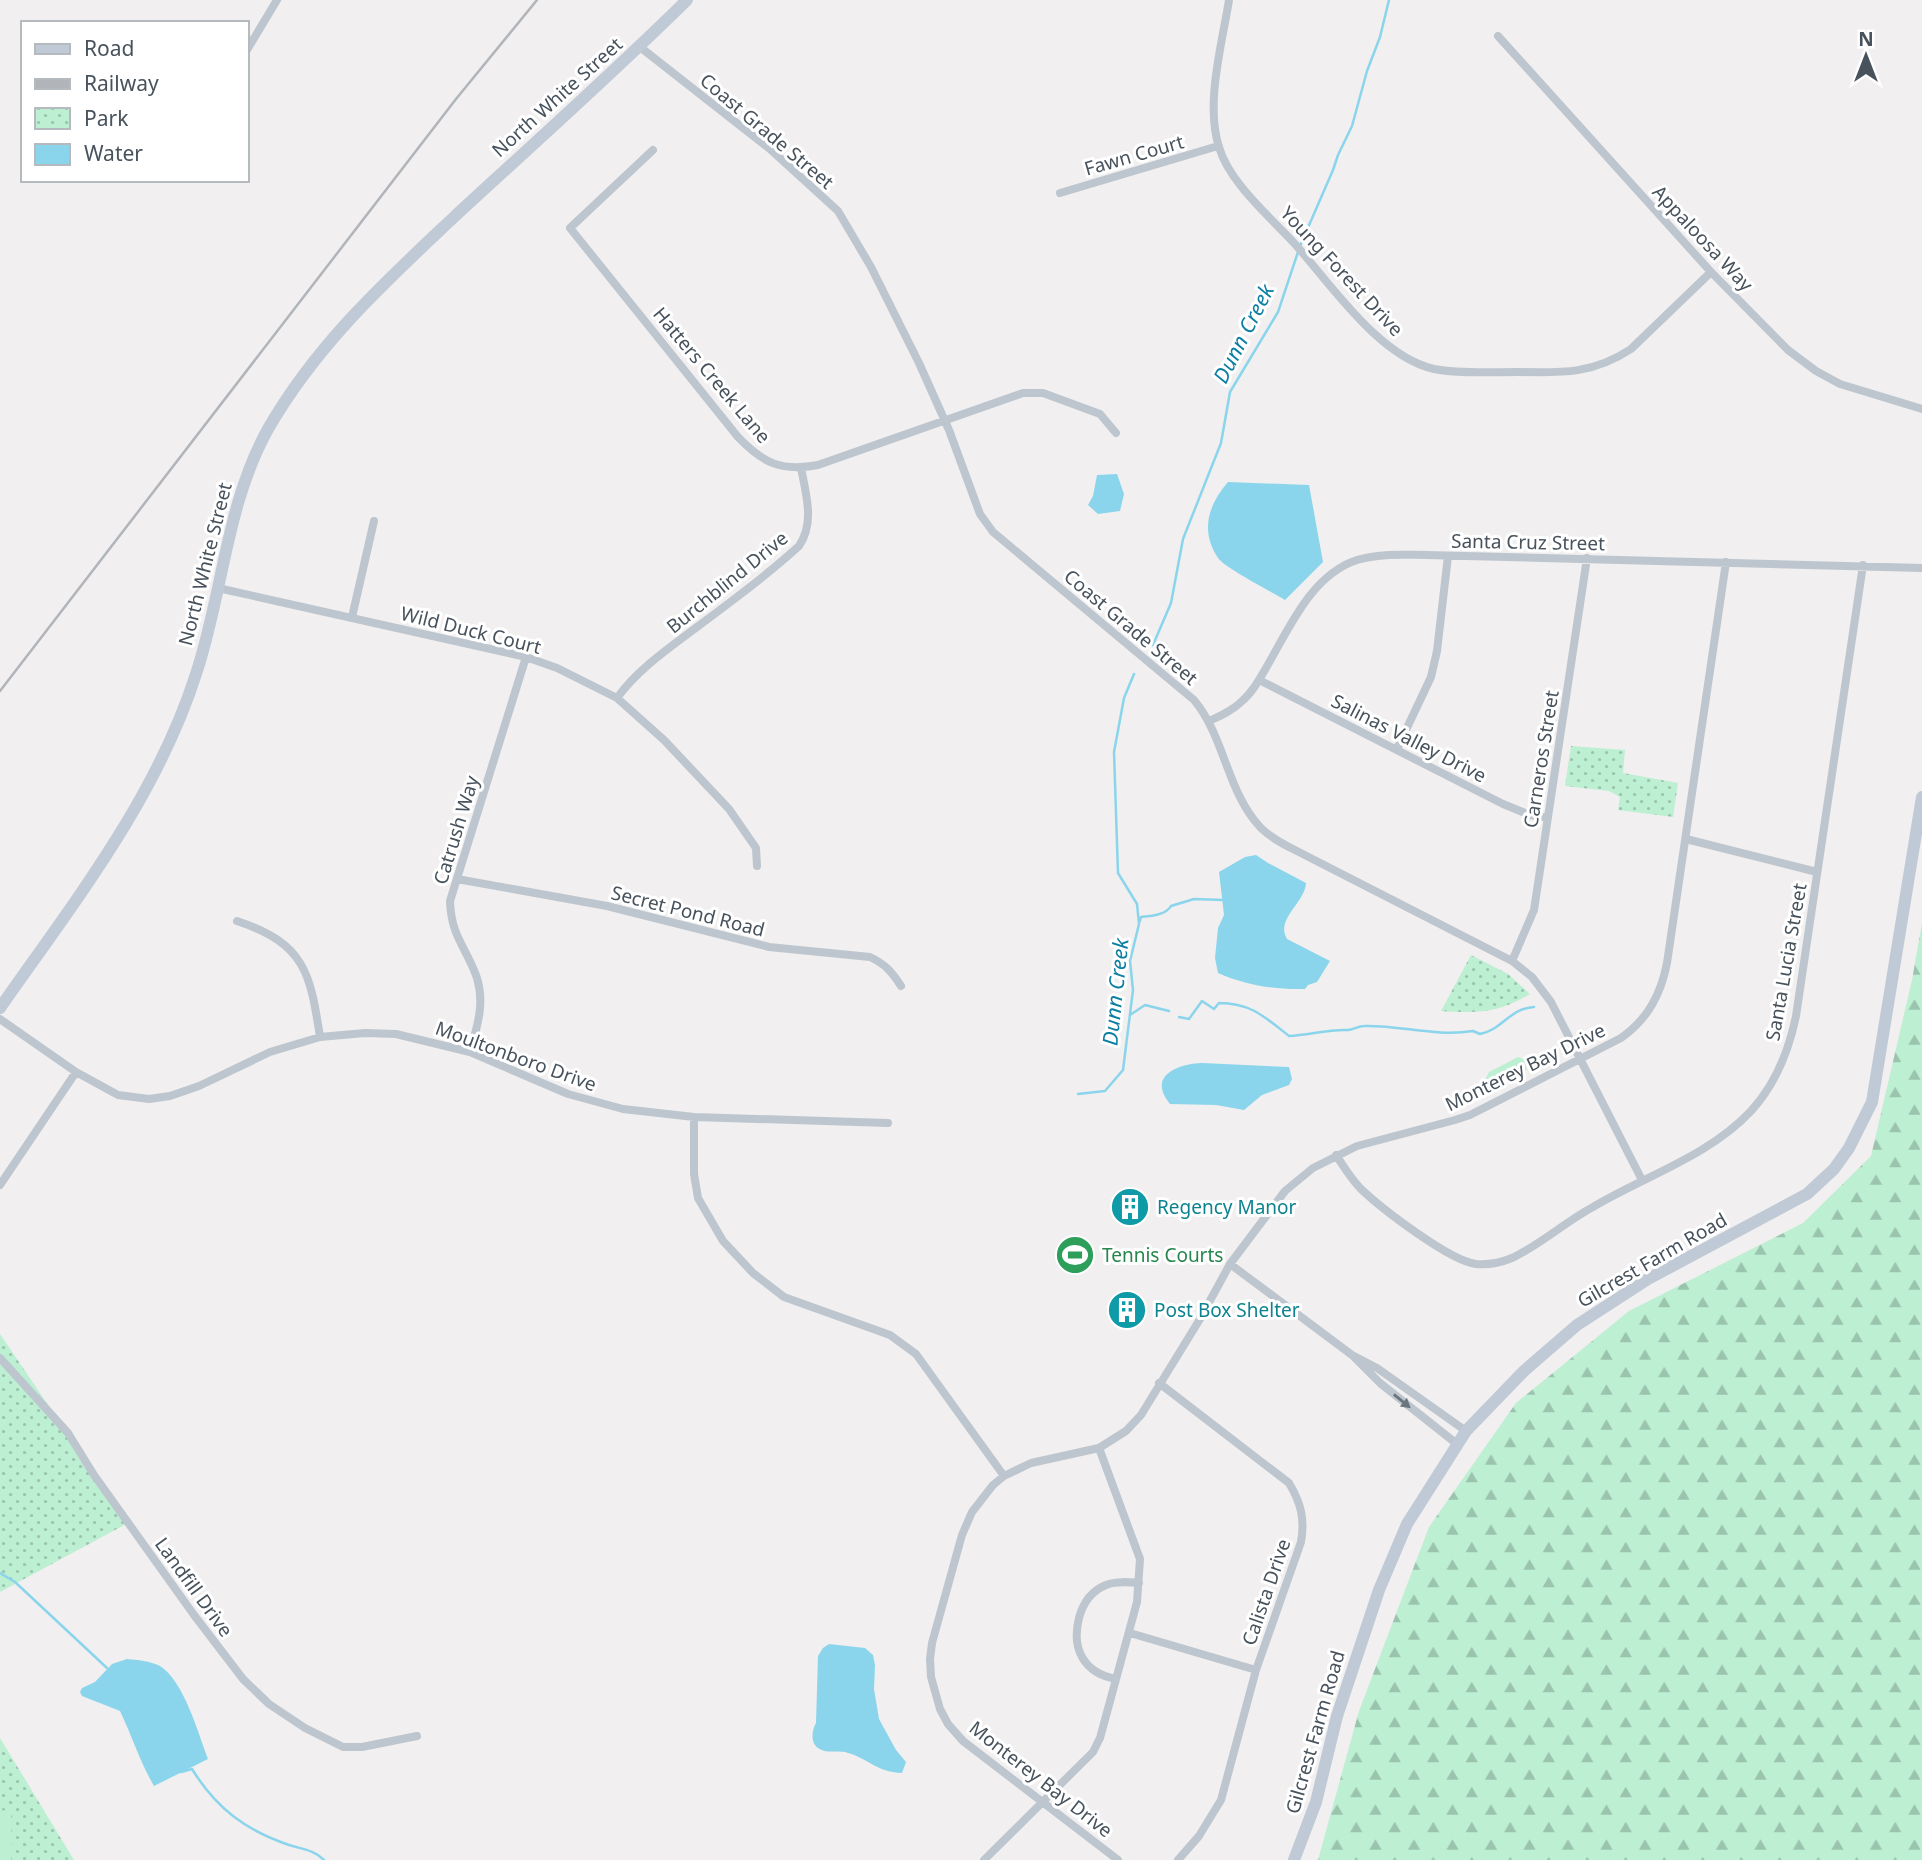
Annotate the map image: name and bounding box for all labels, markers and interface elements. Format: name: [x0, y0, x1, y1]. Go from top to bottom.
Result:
legend: [21, 21, 248, 182]
north arrow: [1831, 21, 1901, 91]
text: N: [1858, 26, 1874, 52]
street label: North White Street: [486, 31, 628, 163]
text: Road: [84, 34, 134, 62]
street label: Coast Grade Street: [695, 67, 840, 195]
text: Railway: [84, 69, 159, 97]
text: Park: [84, 104, 129, 132]
street label: Fawn Court: [1081, 128, 1187, 182]
text: Water: [84, 139, 143, 167]
street label: Appaloosa Way: [1647, 179, 1759, 297]
street label: Young Forest Drive: [1275, 200, 1409, 342]
water label: Dunn Creek: [1206, 278, 1281, 388]
street label: Hatters Creek Lane: [647, 301, 777, 449]
street label: North White Street: [172, 480, 238, 648]
street label: Burchblind Drive: [661, 525, 793, 639]
street label: Santa Cruz Street: [1451, 528, 1605, 556]
street label: Coast Grade Street: [1059, 563, 1204, 691]
street label: Wild Duck Court: [398, 600, 544, 660]
street label: Salinas Valley Drive: [1327, 688, 1491, 788]
street label: Carneros Street: [1517, 688, 1565, 830]
street label: Catrush Way: [427, 772, 485, 888]
street label: Secret Pond Road: [609, 879, 767, 943]
street label: Santa Lucia Street: [1759, 881, 1813, 1043]
water label: Dunn Creek: [1095, 935, 1135, 1047]
street label: Moultonboro Drive: [432, 1015, 600, 1097]
street label: Monterey Bay Drive: [1441, 1017, 1609, 1117]
building icon: Regency Manor: [1109, 1186, 1151, 1228]
place label: Regency Manor: [1157, 1194, 1297, 1220]
street label: Gilcrest Farm Road: [1573, 1207, 1731, 1313]
sports icon: Tennis Courts: [1054, 1234, 1096, 1276]
place label: Tennis Courts: [1102, 1242, 1223, 1268]
building icon: Post Box Shelter: [1106, 1289, 1148, 1331]
place label: Post Box Shelter: [1154, 1297, 1300, 1323]
one-way arrow: [1393, 1393, 1411, 1407]
street label: Landfill Drive: [149, 1532, 239, 1642]
street label: Calista Drive: [1236, 1535, 1296, 1649]
street label: Gilcrest Farm Road: [1279, 1647, 1351, 1817]
street label: Monterey Bay Drive: [964, 1715, 1118, 1843]

